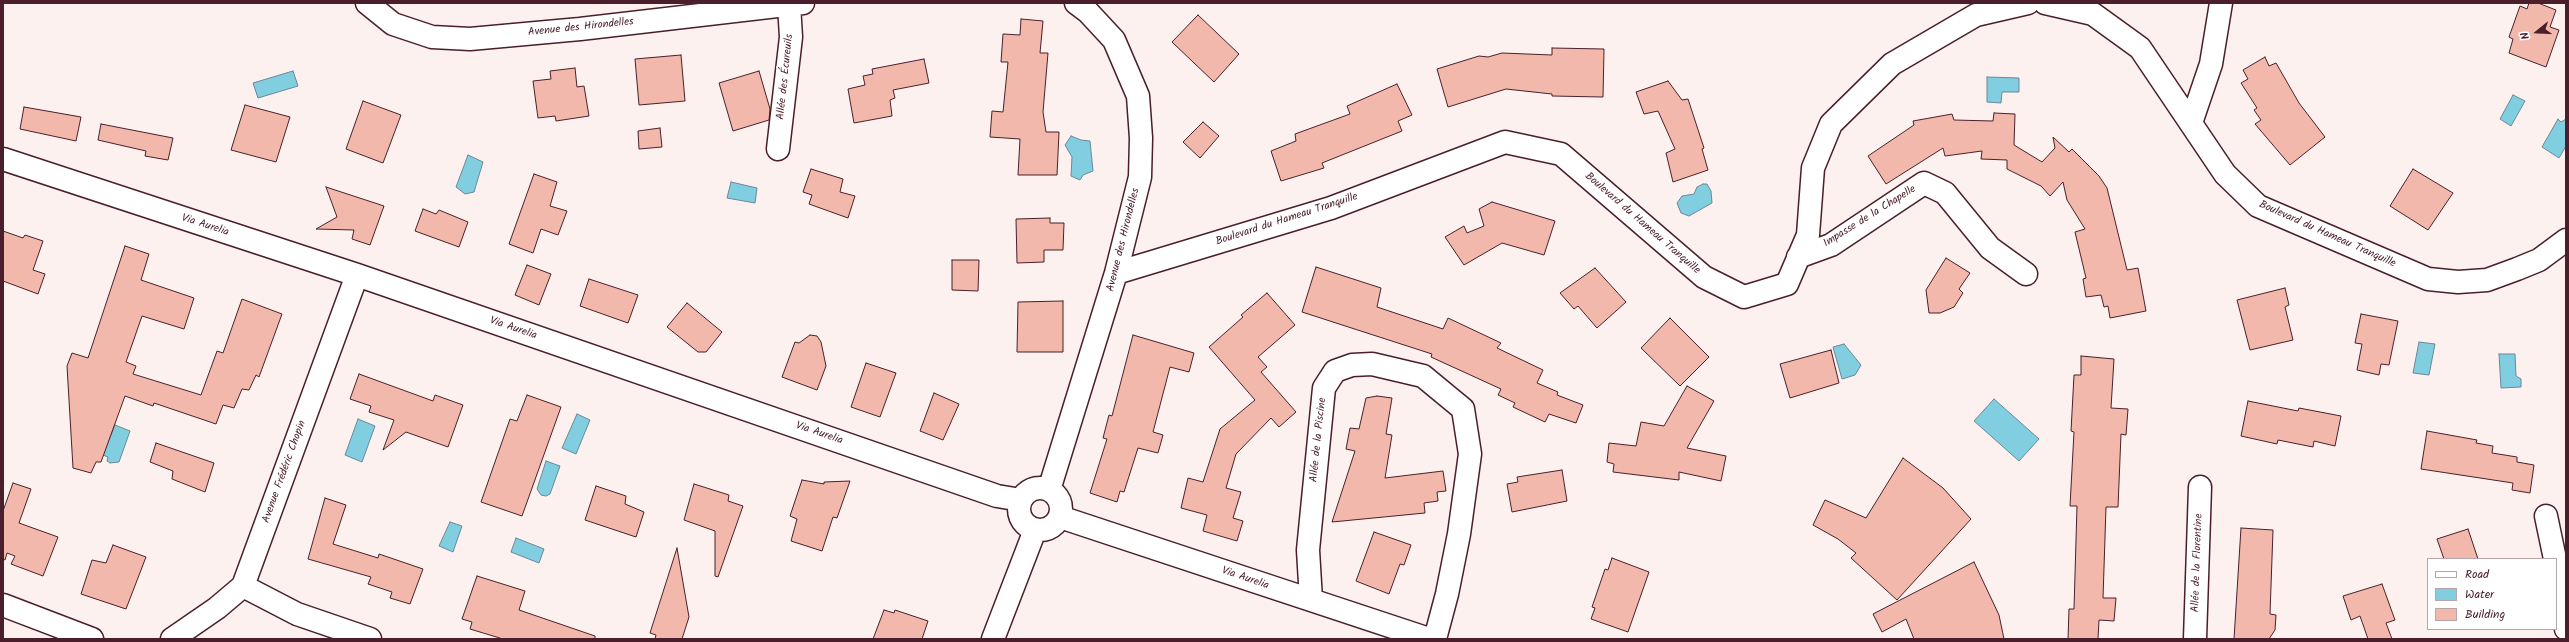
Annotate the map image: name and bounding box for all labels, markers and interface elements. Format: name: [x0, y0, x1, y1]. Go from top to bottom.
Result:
north arrow: [2517, 12, 2557, 52]
street label: Avenue des Hirondelles: [527, 16, 635, 40]
text: N: [2516, 30, 2535, 42]
street label: Allée des Écureuils: [775, 33, 797, 121]
street label: Boulevard du Hameau Tranquille: [1582, 170, 1702, 278]
street label: Impasse de la Chapelle: [1821, 183, 1919, 251]
street label: Avenue des Hirondelles: [1105, 187, 1143, 293]
street label: Boulevard du Hameau Tranquille: [1214, 191, 1360, 249]
street label: Boulevard du Hameau Tranquille: [2256, 199, 2398, 271]
street label: Via Aurelia: [180, 212, 230, 240]
street label: Via Aurelia: [488, 315, 538, 343]
street label: Allée de la Piscine: [1308, 397, 1330, 483]
street label: Avenue Frédéric Chopin: [260, 419, 310, 525]
street label: Via Aurelia: [794, 420, 844, 448]
street label: Allée de la Florentine: [2190, 513, 2206, 613]
legend: [2427, 558, 2557, 630]
street label: Via Aurelia: [1220, 565, 1270, 593]
text: Road: [2465, 565, 2489, 584]
text: Water: [2465, 585, 2494, 604]
text: Building: [2465, 605, 2505, 624]

